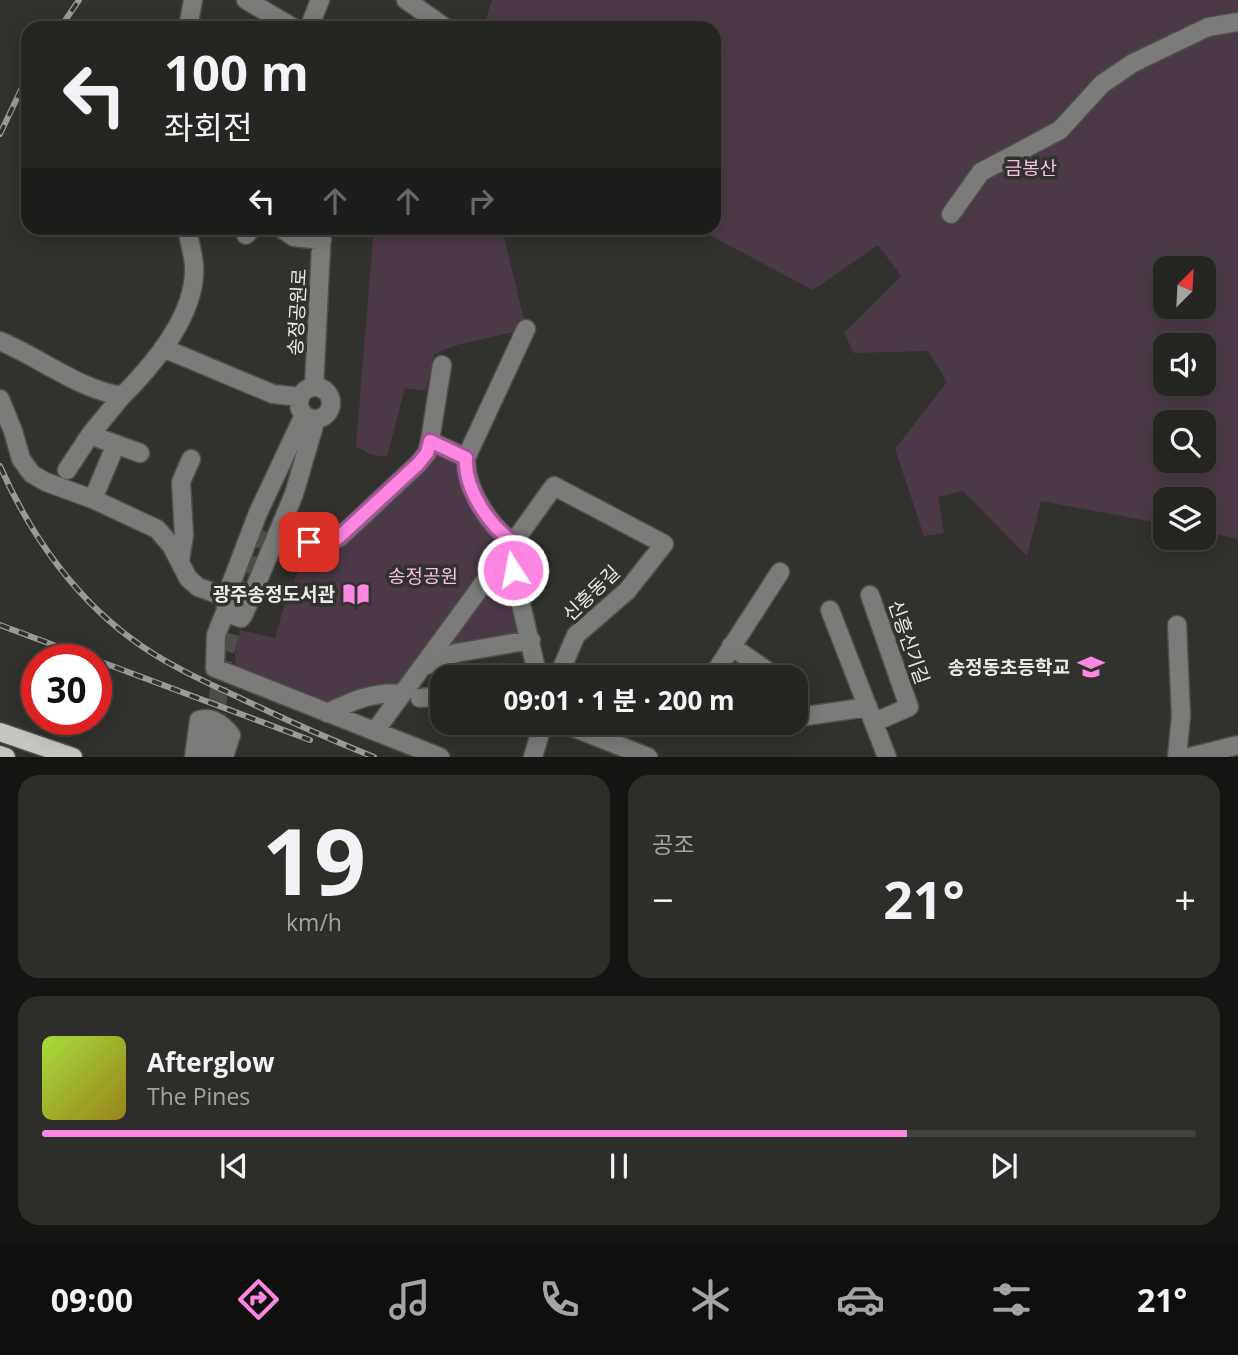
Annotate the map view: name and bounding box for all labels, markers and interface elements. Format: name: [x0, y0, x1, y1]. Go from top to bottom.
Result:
text: 100 m: [164, 39, 309, 105]
icon: left: [49, 49, 140, 140]
text: 좌회전: [164, 105, 252, 148]
park label: 금봉산: [1005, 155, 1057, 181]
icon: left: [243, 182, 281, 220]
icon: ahead: [316, 182, 354, 220]
icon: ahead: [389, 182, 427, 220]
icon: right: [462, 182, 500, 220]
north arrow: [1153, 256, 1216, 318]
map controls: [1153, 256, 1216, 550]
street label: 송정공원로: [282, 268, 312, 356]
button: sound: [1153, 333, 1216, 396]
button: search: [1153, 410, 1216, 473]
button: layers: [1153, 487, 1216, 550]
pin: [279, 512, 339, 572]
icon: arrive: [290, 523, 328, 561]
position arrow: [476, 533, 550, 607]
street label: 신흥동길: [557, 559, 625, 627]
park label: 송정공원: [388, 563, 458, 589]
library icon: 광주송정도서관: [341, 579, 371, 609]
place label: 광주송정도서관: [213, 581, 336, 607]
street label: 신흥신기길: [882, 596, 936, 688]
speed limit sign: 30: [21, 644, 112, 735]
school or university icon: 송정동초등학교: [1076, 652, 1106, 682]
place label: 송정동초등학교: [948, 654, 1070, 680]
text: 09:01 · 1 분 · 200 m: [503, 682, 735, 718]
text: 19: [262, 798, 366, 922]
text: 공조: [652, 828, 694, 860]
text: 21°: [883, 863, 965, 934]
text: −: [652, 873, 674, 925]
text: +: [1174, 873, 1196, 925]
text: km/h: [286, 906, 342, 938]
text: Afterglow: [147, 1044, 274, 1080]
text: The Pines: [147, 1080, 250, 1112]
icon: previous: [215, 1147, 253, 1185]
icon: pause: [600, 1147, 638, 1185]
icon: next: [985, 1147, 1023, 1185]
icon: directions: [234, 1275, 283, 1324]
icon: music: [385, 1275, 434, 1324]
icon: phone: [535, 1275, 584, 1324]
icon: climate: [686, 1275, 735, 1324]
icon: car: [836, 1275, 885, 1324]
icon: filters: [987, 1275, 1036, 1324]
text: 09:00: [51, 1278, 133, 1321]
text: 21°: [1137, 1278, 1187, 1321]

